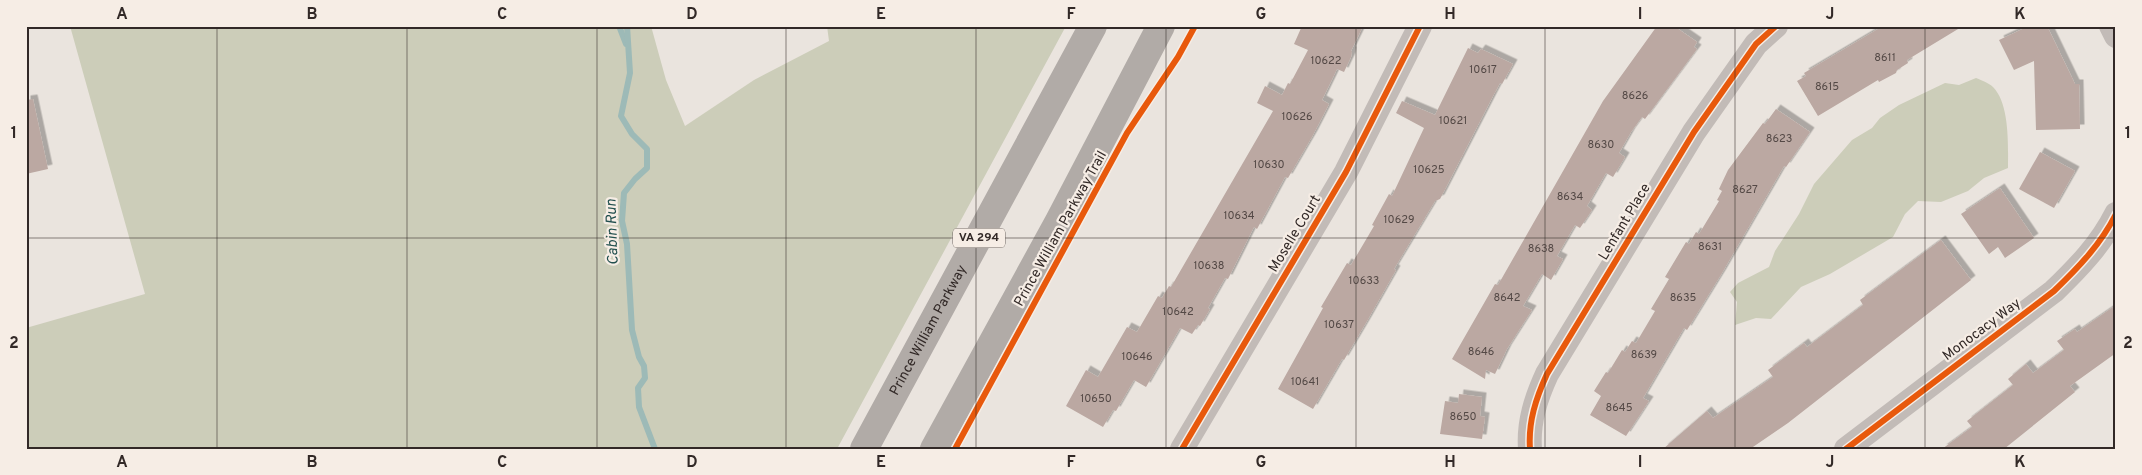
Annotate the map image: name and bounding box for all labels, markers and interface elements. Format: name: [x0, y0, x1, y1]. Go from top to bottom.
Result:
text: A: [116, 5, 128, 25]
text: B: [306, 5, 318, 25]
text: C: [497, 5, 507, 25]
text: D: [686, 5, 698, 25]
text: E: [876, 5, 886, 25]
text: F: [1066, 5, 1076, 25]
text: G: [1256, 5, 1266, 25]
text: H: [1444, 5, 1456, 25]
text: I: [1638, 5, 1642, 25]
text: J: [1826, 5, 1834, 25]
text: K: [2014, 5, 2026, 25]
house number: 8611: [1874, 51, 1896, 65]
house number: 10622: [1310, 54, 1342, 68]
house number: 10617: [1469, 63, 1497, 77]
house number: 8615: [1815, 80, 1839, 94]
house number: 8626: [1622, 89, 1648, 103]
house number: 10626: [1281, 110, 1313, 124]
house number: 10621: [1439, 114, 1467, 128]
text: 1: [11, 124, 17, 144]
text: 1: [2125, 124, 2131, 144]
house number: 8623: [1766, 132, 1792, 146]
house number: 8630: [1588, 138, 1614, 152]
street label: Prince William Parkway Trail: [1011, 148, 1111, 310]
house number: 10630: [1253, 158, 1285, 172]
house number: 10625: [1413, 163, 1445, 177]
street label: Lenfant Place: [1595, 181, 1655, 263]
house number: 8627: [1732, 183, 1758, 197]
house number: 8634: [1557, 190, 1584, 204]
street label: Moselle Court: [1265, 192, 1325, 276]
water label: Cabin Run: [602, 199, 624, 265]
house number: 10634: [1223, 209, 1255, 223]
house number: 10629: [1383, 213, 1415, 227]
road number: VA 294: [953, 228, 1005, 248]
house number: 8631: [1698, 240, 1722, 254]
house number: 8638: [1528, 242, 1554, 256]
house number: 10638: [1193, 259, 1225, 273]
street label: Prince William Parkway: [886, 262, 970, 398]
house number: 10633: [1349, 274, 1379, 288]
house number: 8642: [1494, 291, 1520, 305]
house number: 8635: [1670, 291, 1697, 305]
street label: Monocacy Way: [1940, 295, 2024, 365]
house number: 10642: [1162, 305, 1194, 319]
house number: 10637: [1324, 318, 1354, 332]
text: 2: [9, 334, 19, 354]
text: 2: [2123, 334, 2133, 354]
house number: 8646: [1468, 345, 1494, 359]
house number: 8639: [1631, 348, 1657, 362]
house number: 10646: [1121, 350, 1153, 364]
house number: 10641: [1291, 375, 1319, 389]
house number: 10650: [1080, 392, 1112, 406]
house number: 8645: [1606, 401, 1633, 415]
house number: 8650: [1449, 410, 1477, 424]
text: A: [116, 453, 128, 473]
text: B: [306, 453, 318, 473]
text: C: [497, 453, 507, 473]
text: D: [686, 453, 698, 473]
text: E: [876, 453, 886, 473]
text: F: [1066, 453, 1076, 473]
text: G: [1256, 453, 1266, 473]
text: H: [1444, 453, 1456, 473]
text: I: [1638, 453, 1642, 473]
text: J: [1826, 453, 1834, 473]
text: K: [2014, 453, 2026, 473]

